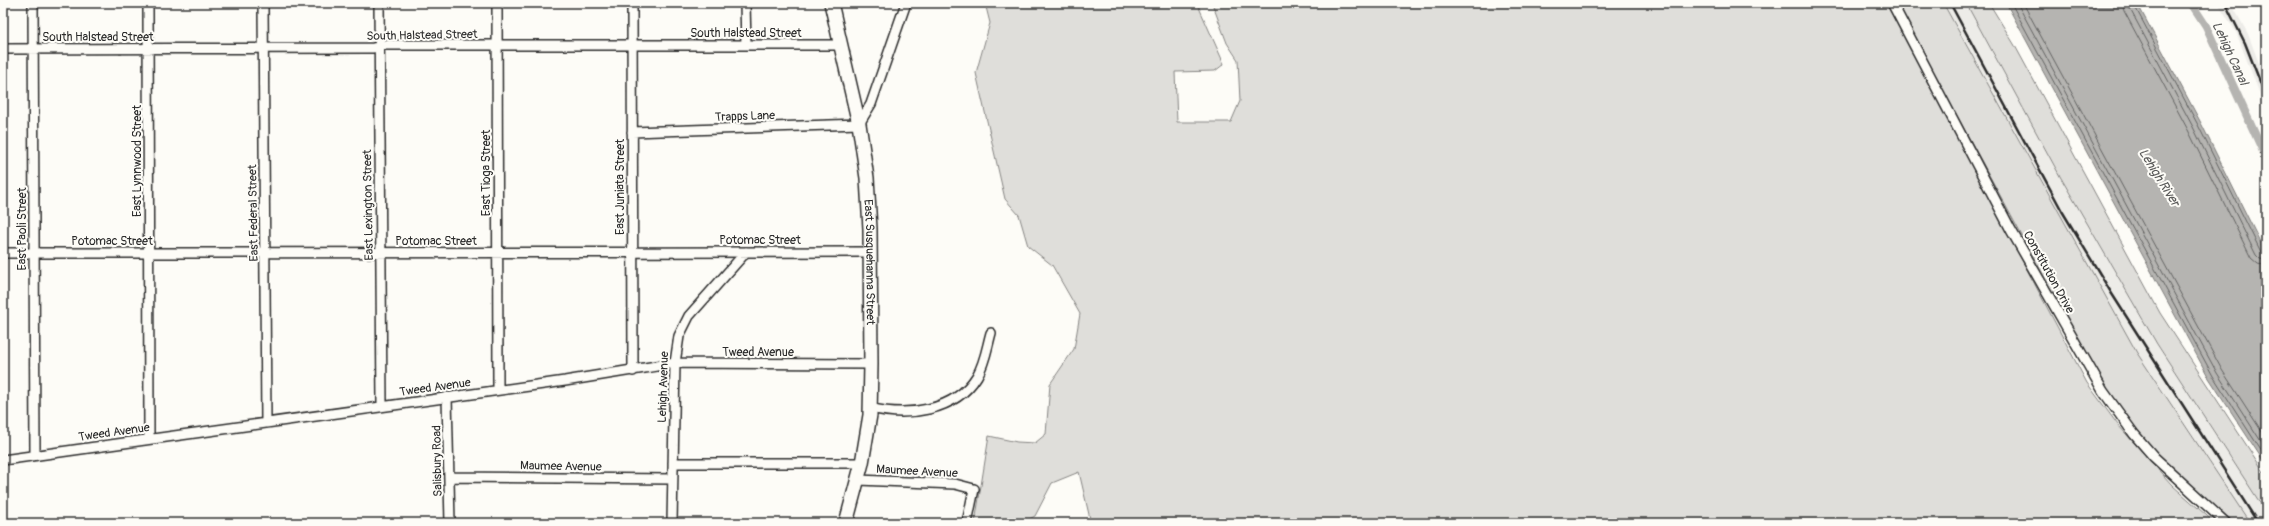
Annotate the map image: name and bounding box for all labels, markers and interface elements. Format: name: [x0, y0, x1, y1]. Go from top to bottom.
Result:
water label: Lehigh Canal: [2208, 19, 2253, 89]
street label: South Halstead Street: [690, 26, 802, 41]
street label: South Halstead Street: [366, 27, 478, 44]
street label: South Halstead Street: [42, 30, 154, 45]
street label: East Lynnwood Street: [130, 105, 145, 217]
street label: Trapps Lane: [715, 108, 775, 125]
street label: East Tioga Street: [479, 130, 494, 216]
street label: East Juniata Street: [613, 139, 628, 235]
water label: Lehigh River: [2135, 146, 2184, 211]
street label: East Lexington Street: [360, 149, 377, 261]
street label: East Federal Street: [245, 164, 262, 262]
street label: East Paoli Street: [15, 187, 30, 270]
street label: East Susquehanna Street: [860, 199, 878, 325]
street label: Constitution Drive: [2020, 228, 2077, 316]
street label: Potomac Street: [719, 233, 801, 248]
street label: Potomac Street: [71, 234, 153, 249]
street label: Potomac Street: [395, 234, 477, 249]
street label: Tweed Avenue: [722, 345, 794, 360]
street label: Lehigh Avenue: [655, 351, 672, 423]
street label: Tweed Avenue: [399, 375, 472, 400]
street label: Tweed Avenue: [78, 420, 151, 445]
street label: Salisbury Road: [429, 425, 446, 497]
street label: Maumee Avenue: [520, 458, 602, 475]
street label: Maumee Avenue: [876, 462, 958, 481]

